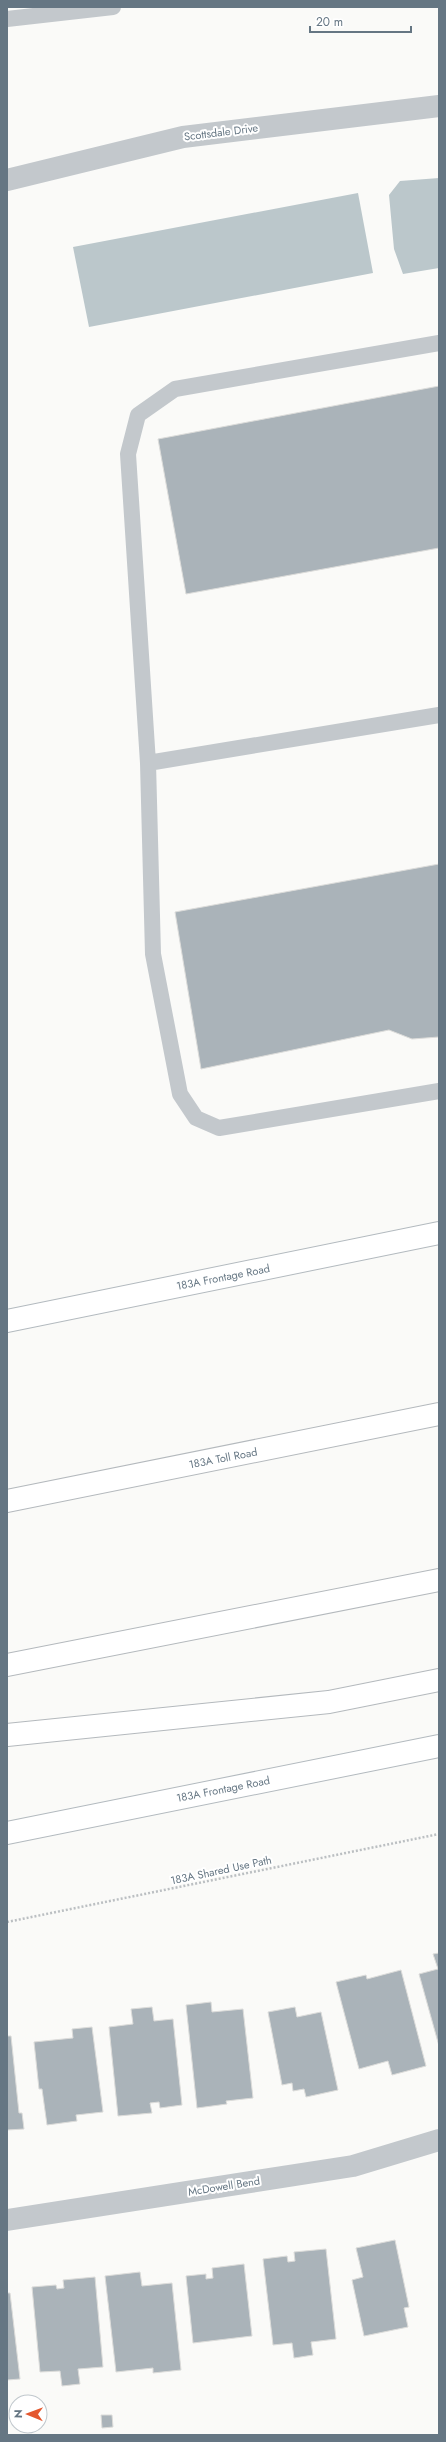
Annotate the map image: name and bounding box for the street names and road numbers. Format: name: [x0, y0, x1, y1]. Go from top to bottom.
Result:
street label: Scottsdale Drive: [183, 119, 259, 144]
street label: 183A Frontage Road: [175, 1260, 271, 1294]
street label: 183A Toll Road: [187, 1444, 259, 1472]
street label: 183A Frontage Road: [175, 1772, 271, 1806]
street label: 183A Shared Use Path: [169, 1851, 273, 1889]
street label: McDowell Bend: [187, 2172, 261, 2200]

